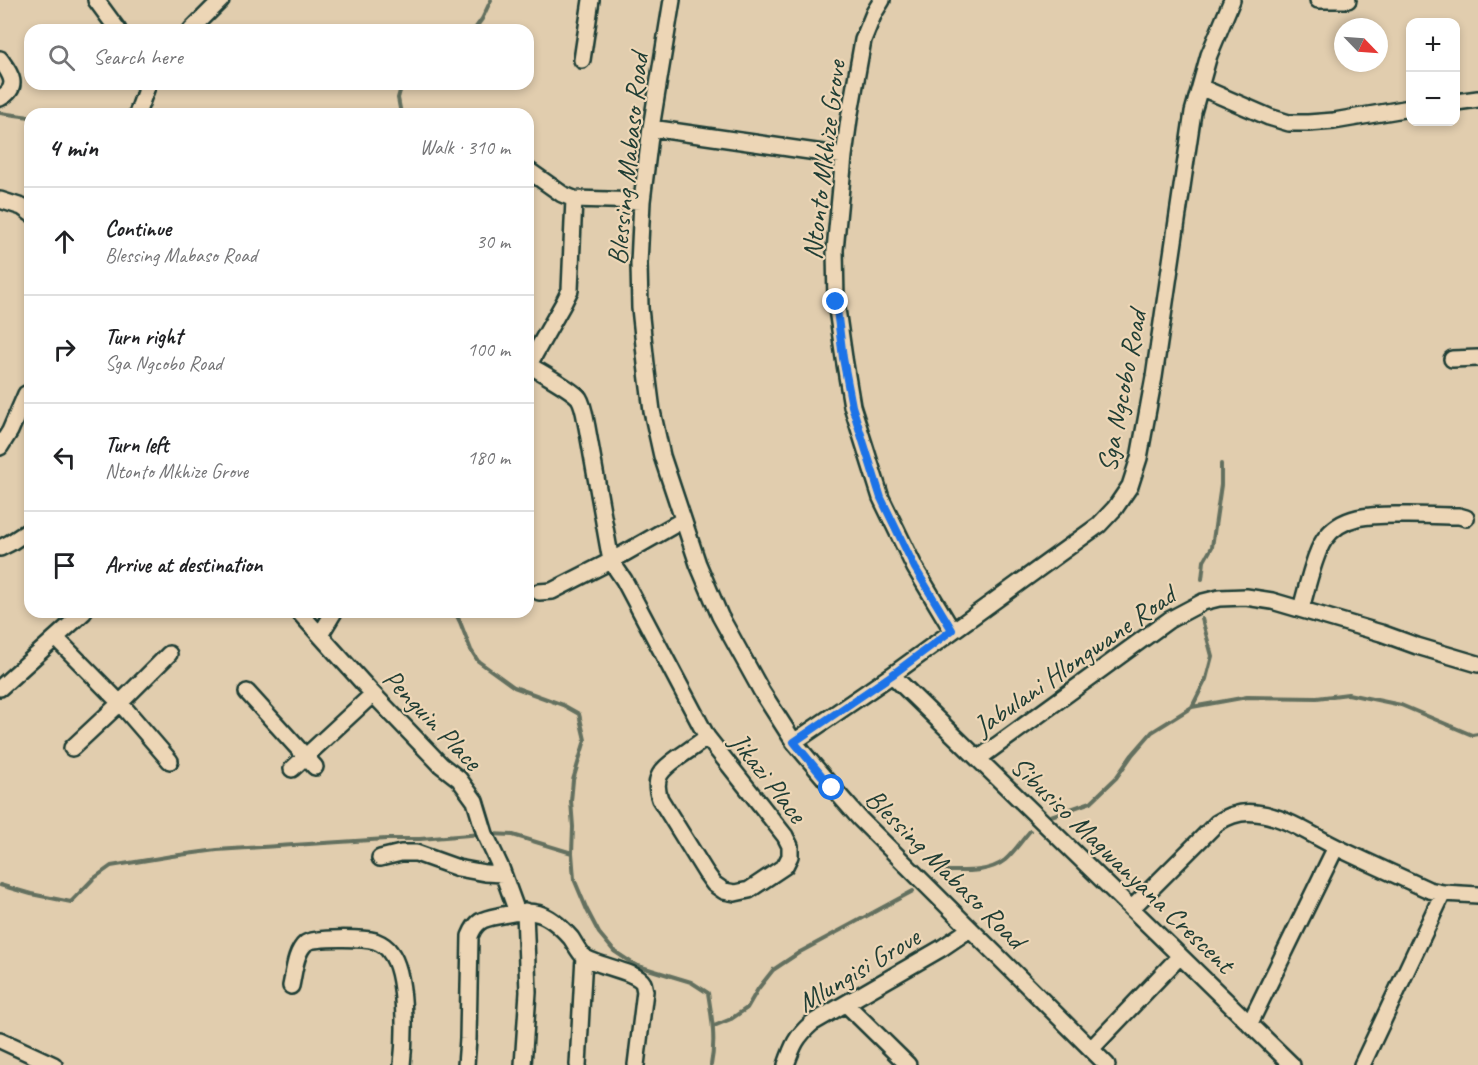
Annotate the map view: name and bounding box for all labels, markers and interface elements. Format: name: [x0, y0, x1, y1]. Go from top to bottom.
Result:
north arrow: [1334, 18, 1388, 72]
map controls: [1406, 18, 1460, 126]
button: +: [1406, 18, 1460, 72]
search box: [24, 24, 534, 90]
icon: search: [45, 41, 78, 74]
text: Search here: [93, 43, 183, 71]
street label: Blessing Mabaso Road: [599, 48, 656, 267]
street label: Ntonto Mkhize Grove: [794, 57, 853, 262]
button: −: [1406, 72, 1460, 126]
text: 4 min: [48, 131, 98, 164]
text: Walk · 310 m: [420, 135, 510, 160]
text: Continue: [105, 215, 171, 243]
icon: ahead: [48, 225, 81, 258]
text: 30 m: [476, 229, 510, 254]
text: Blessing Mabaso Road: [105, 243, 257, 268]
route end: [822, 288, 848, 314]
street label: Sga Ngcobo Road: [1089, 303, 1155, 475]
text: Turn right: [105, 323, 182, 351]
icon: right: [48, 333, 81, 366]
text: 100 m: [467, 337, 510, 362]
text: Sga Ngcobo Road: [105, 351, 222, 376]
text: Turn left: [105, 431, 169, 459]
icon: left: [48, 441, 81, 474]
text: 180 m: [467, 445, 510, 470]
text: Ntonto Mkhize Grove: [105, 459, 248, 484]
icon: arrive: [48, 549, 81, 582]
text: Arrive at destination: [105, 551, 262, 579]
street label: Jabulani Hlongwane Road: [965, 575, 1185, 744]
street label: Penguin Place: [376, 661, 491, 779]
street label: Jikazi Place: [721, 723, 816, 831]
street label: Sibusiso Magwanyana Crescent: [1003, 748, 1244, 982]
route start: [818, 774, 844, 800]
street label: Blessing Mabaso Road: [858, 781, 1036, 959]
street label: Mlungisi Grove: [791, 918, 928, 1020]

